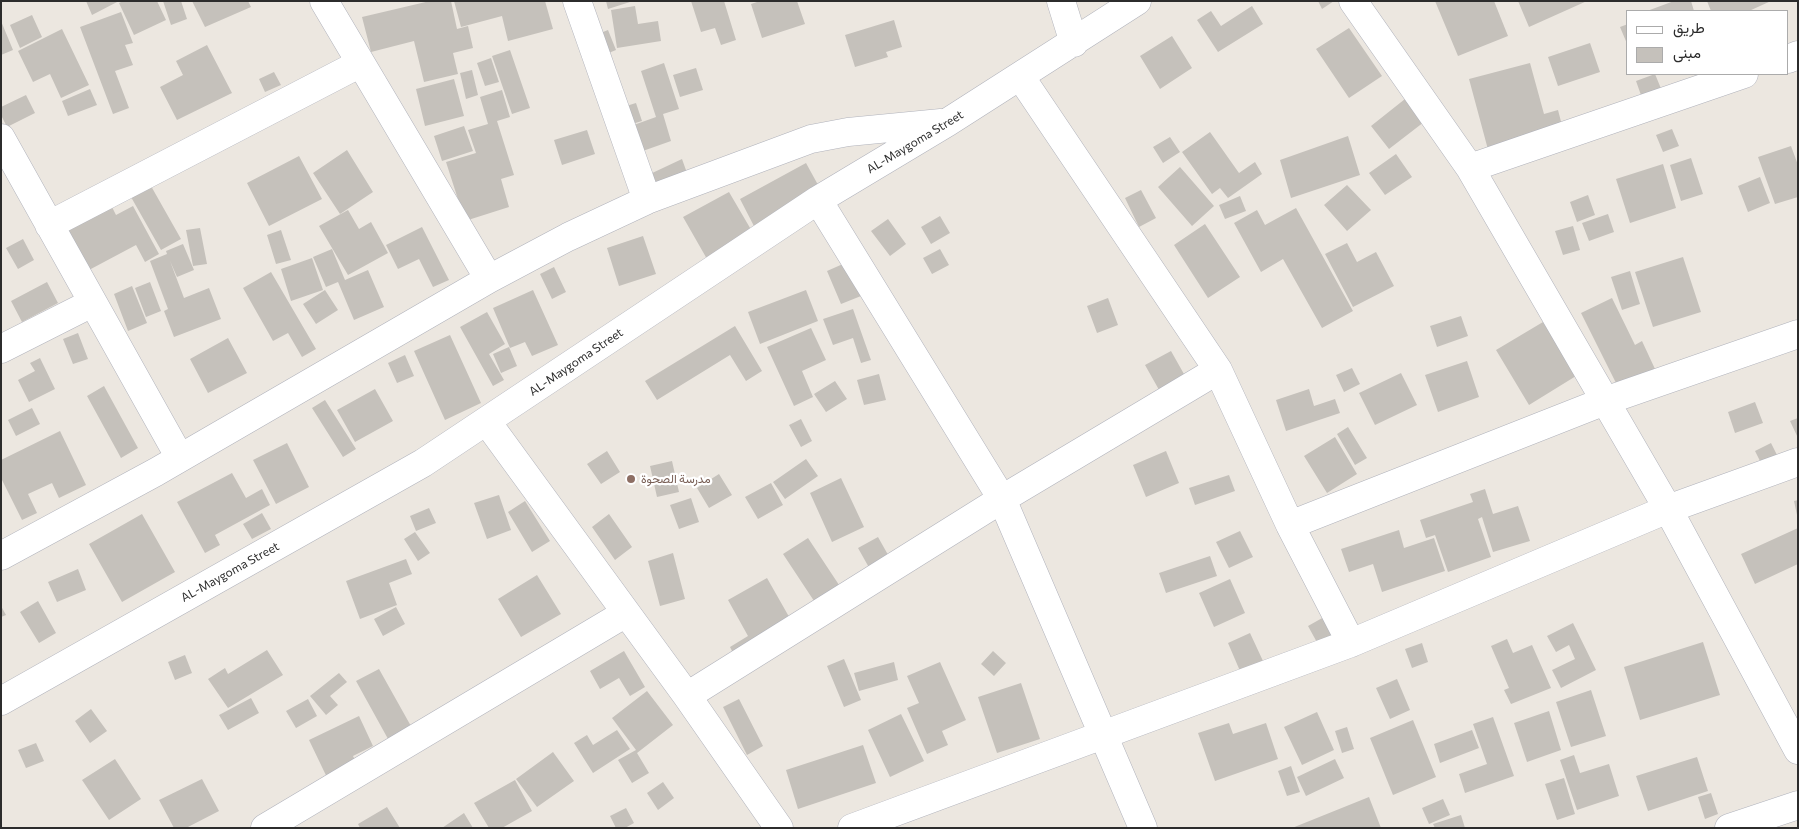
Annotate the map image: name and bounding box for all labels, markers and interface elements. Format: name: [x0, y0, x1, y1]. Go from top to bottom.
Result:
legend: [1626, 10, 1789, 75]
text: طريق: [1673, 18, 1705, 36]
text: مبنى: [1673, 43, 1701, 61]
street label: AL-Maygoma Street: [864, 107, 966, 177]
street label: AL-Maygoma Street: [526, 325, 626, 399]
place label: مدرسة الصحوة: [641, 472, 711, 486]
marker: مدرسة الصحوة: [625, 473, 637, 485]
street label: AL-Maygoma Street: [178, 539, 282, 605]

